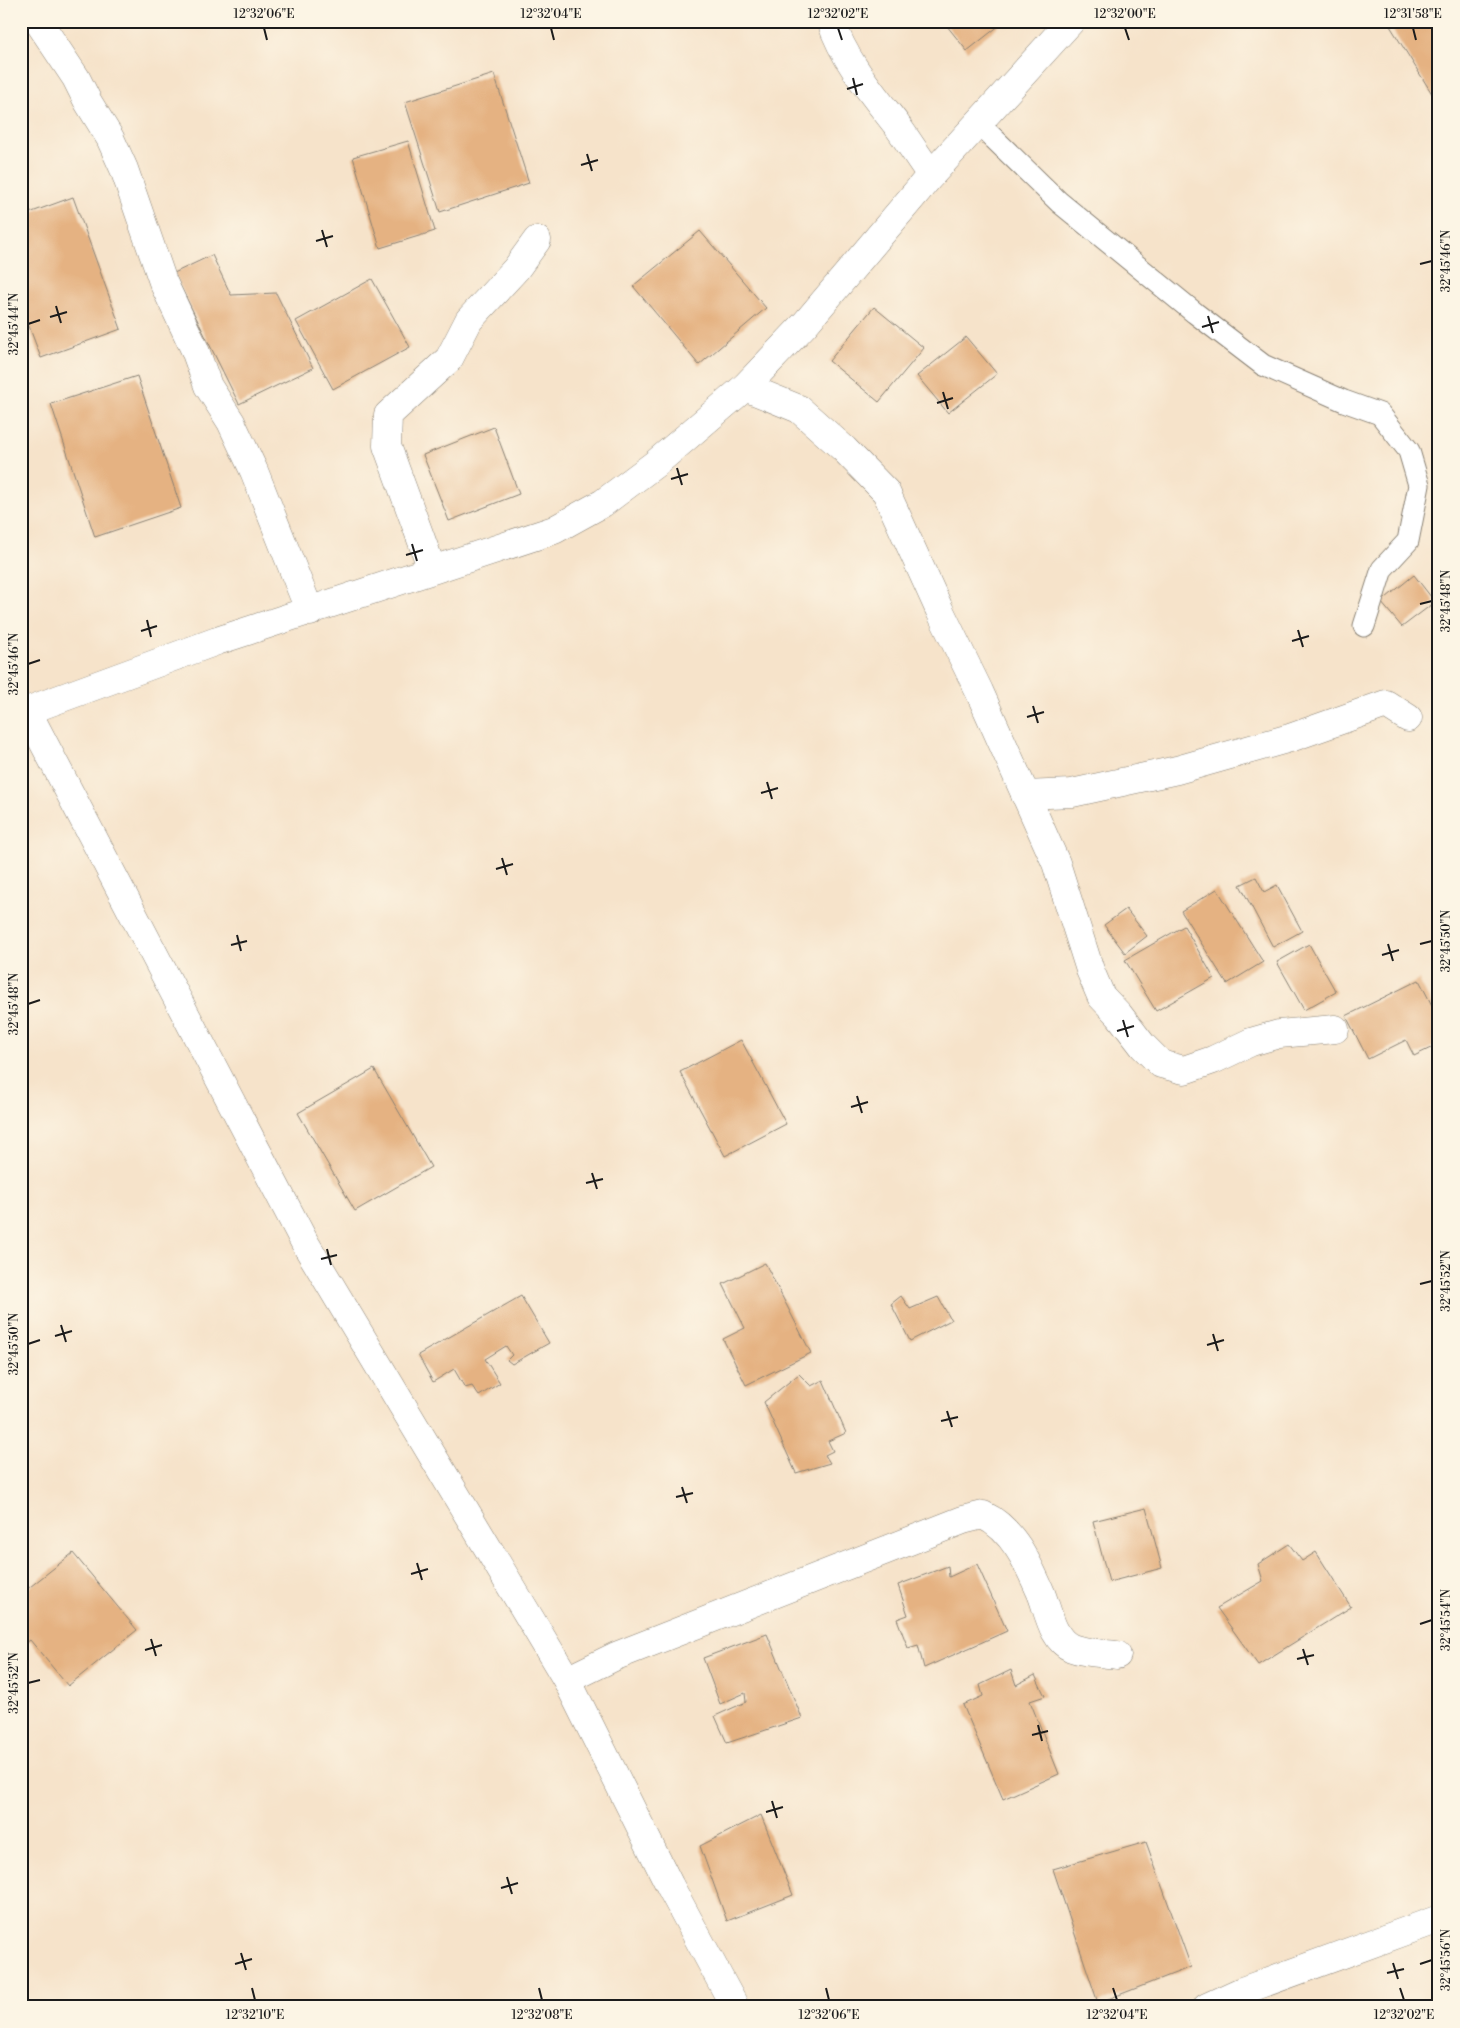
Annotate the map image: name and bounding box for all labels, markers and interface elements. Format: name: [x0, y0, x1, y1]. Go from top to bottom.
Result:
text: 12°32'06"E: [233, 7, 295, 22]
text: 12°32'04"E: [521, 7, 581, 22]
text: 12°32'02"E: [808, 7, 868, 22]
text: 12°32'00"E: [1094, 7, 1156, 22]
text: 12°31'58"E: [1384, 7, 1442, 22]
text: 32°45'46"N: [1439, 230, 1454, 292]
text: 32°45'44"N: [7, 293, 22, 355]
text: 32°45'48"N: [1439, 570, 1454, 632]
text: 32°45'46"N: [7, 633, 22, 695]
text: 32°45'50"N: [1439, 910, 1454, 972]
text: 32°45'48"N: [7, 973, 22, 1035]
text: 32°45'52"N: [1439, 1250, 1454, 1312]
text: 32°45'50"N: [7, 1313, 22, 1375]
text: 32°45'54"N: [1439, 1589, 1454, 1651]
text: 32°45'52"N: [7, 1652, 22, 1714]
text: 32°45'56"N: [1439, 1929, 1454, 1991]
text: 12°32'10"E: [226, 2008, 284, 2023]
text: 12°32'08"E: [511, 2008, 573, 2023]
text: 12°32'06"E: [798, 2008, 860, 2023]
text: 12°32'04"E: [1087, 2008, 1147, 2023]
text: 12°32'02"E: [1374, 2008, 1434, 2023]

